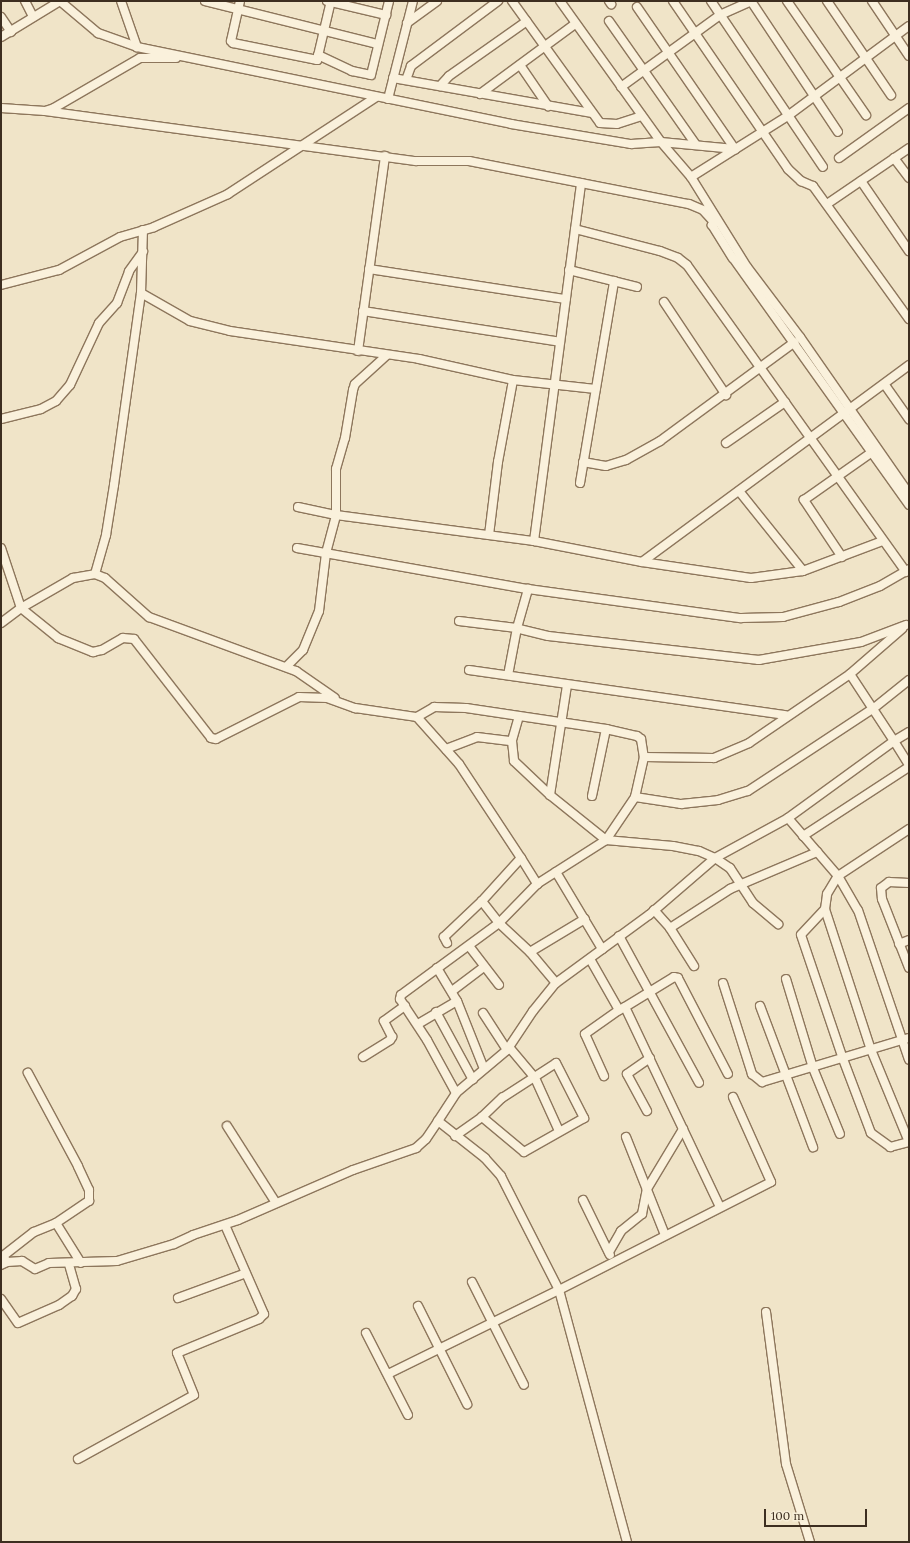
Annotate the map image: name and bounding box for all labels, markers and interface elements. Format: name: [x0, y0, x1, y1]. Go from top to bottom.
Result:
scale bar: [766, 1501, 869, 1527]
text: 100 m: [771, 1508, 804, 1523]

